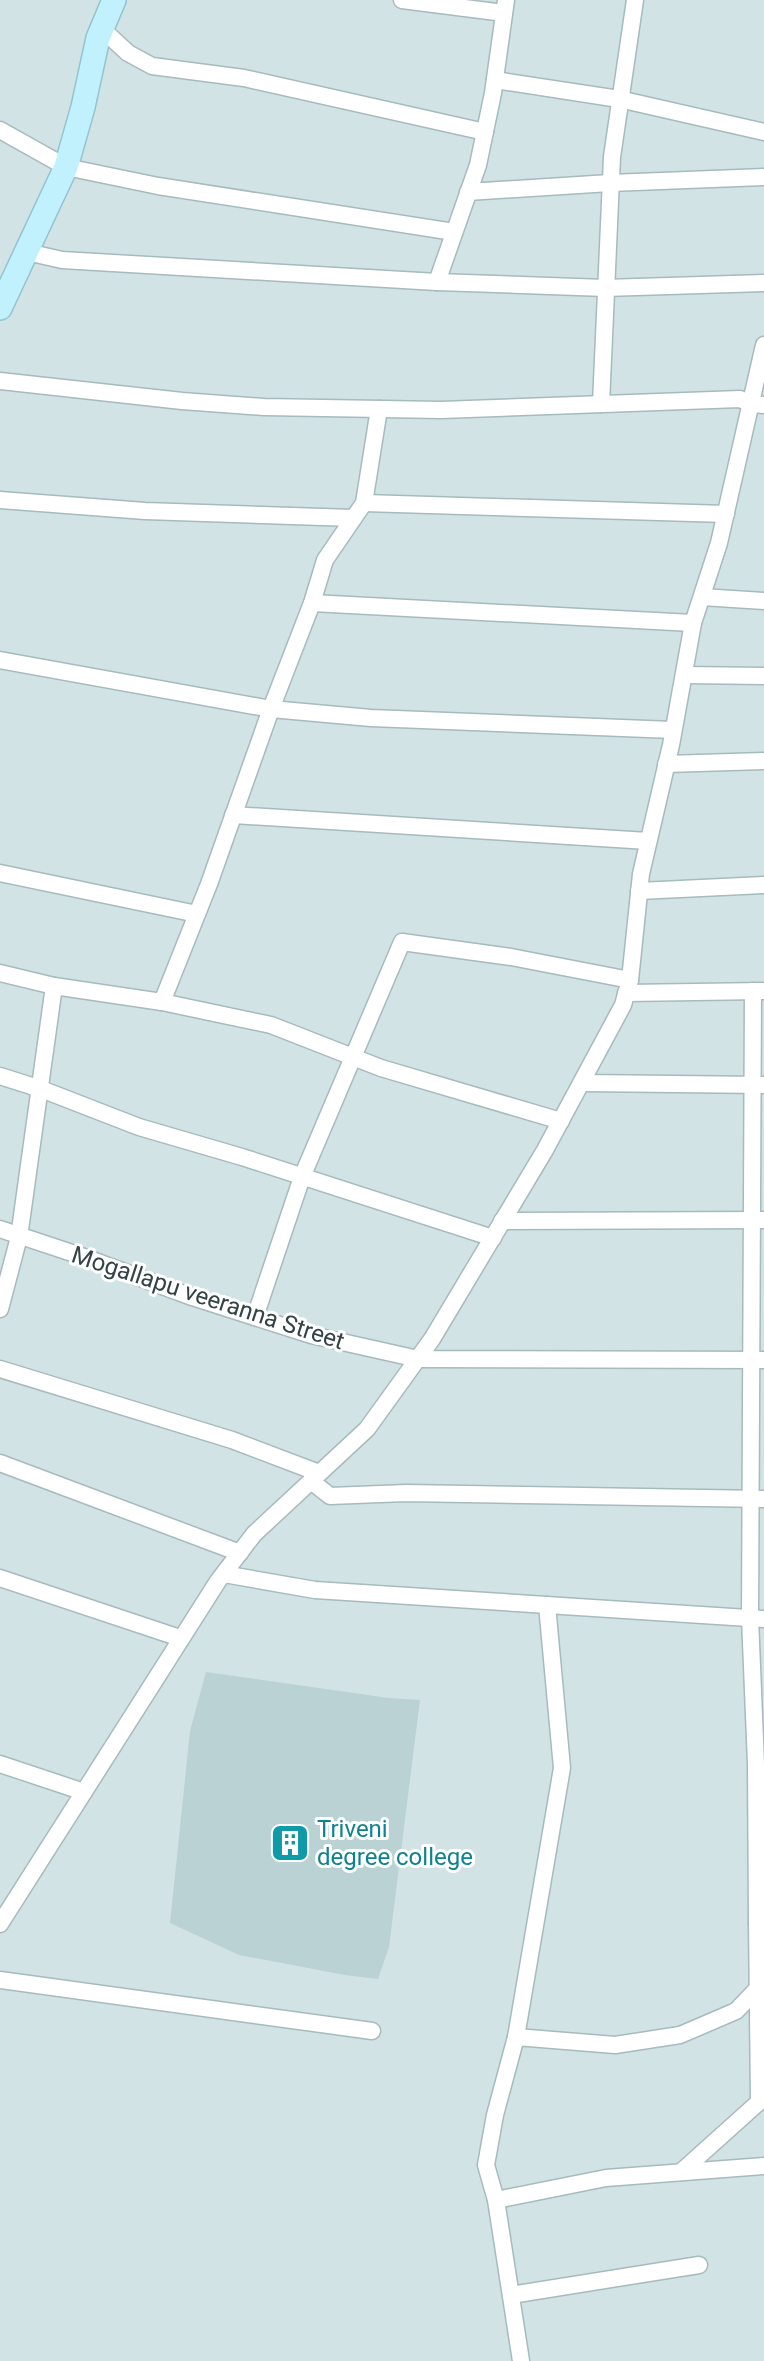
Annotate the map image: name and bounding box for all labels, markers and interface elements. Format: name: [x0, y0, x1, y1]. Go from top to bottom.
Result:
street label: Mogallapu veeranna Street: [68, 1241, 348, 1355]
place label: Triveni degree college: [317, 1815, 473, 1871]
building icon: Triveni degree college: [269, 1822, 311, 1864]

